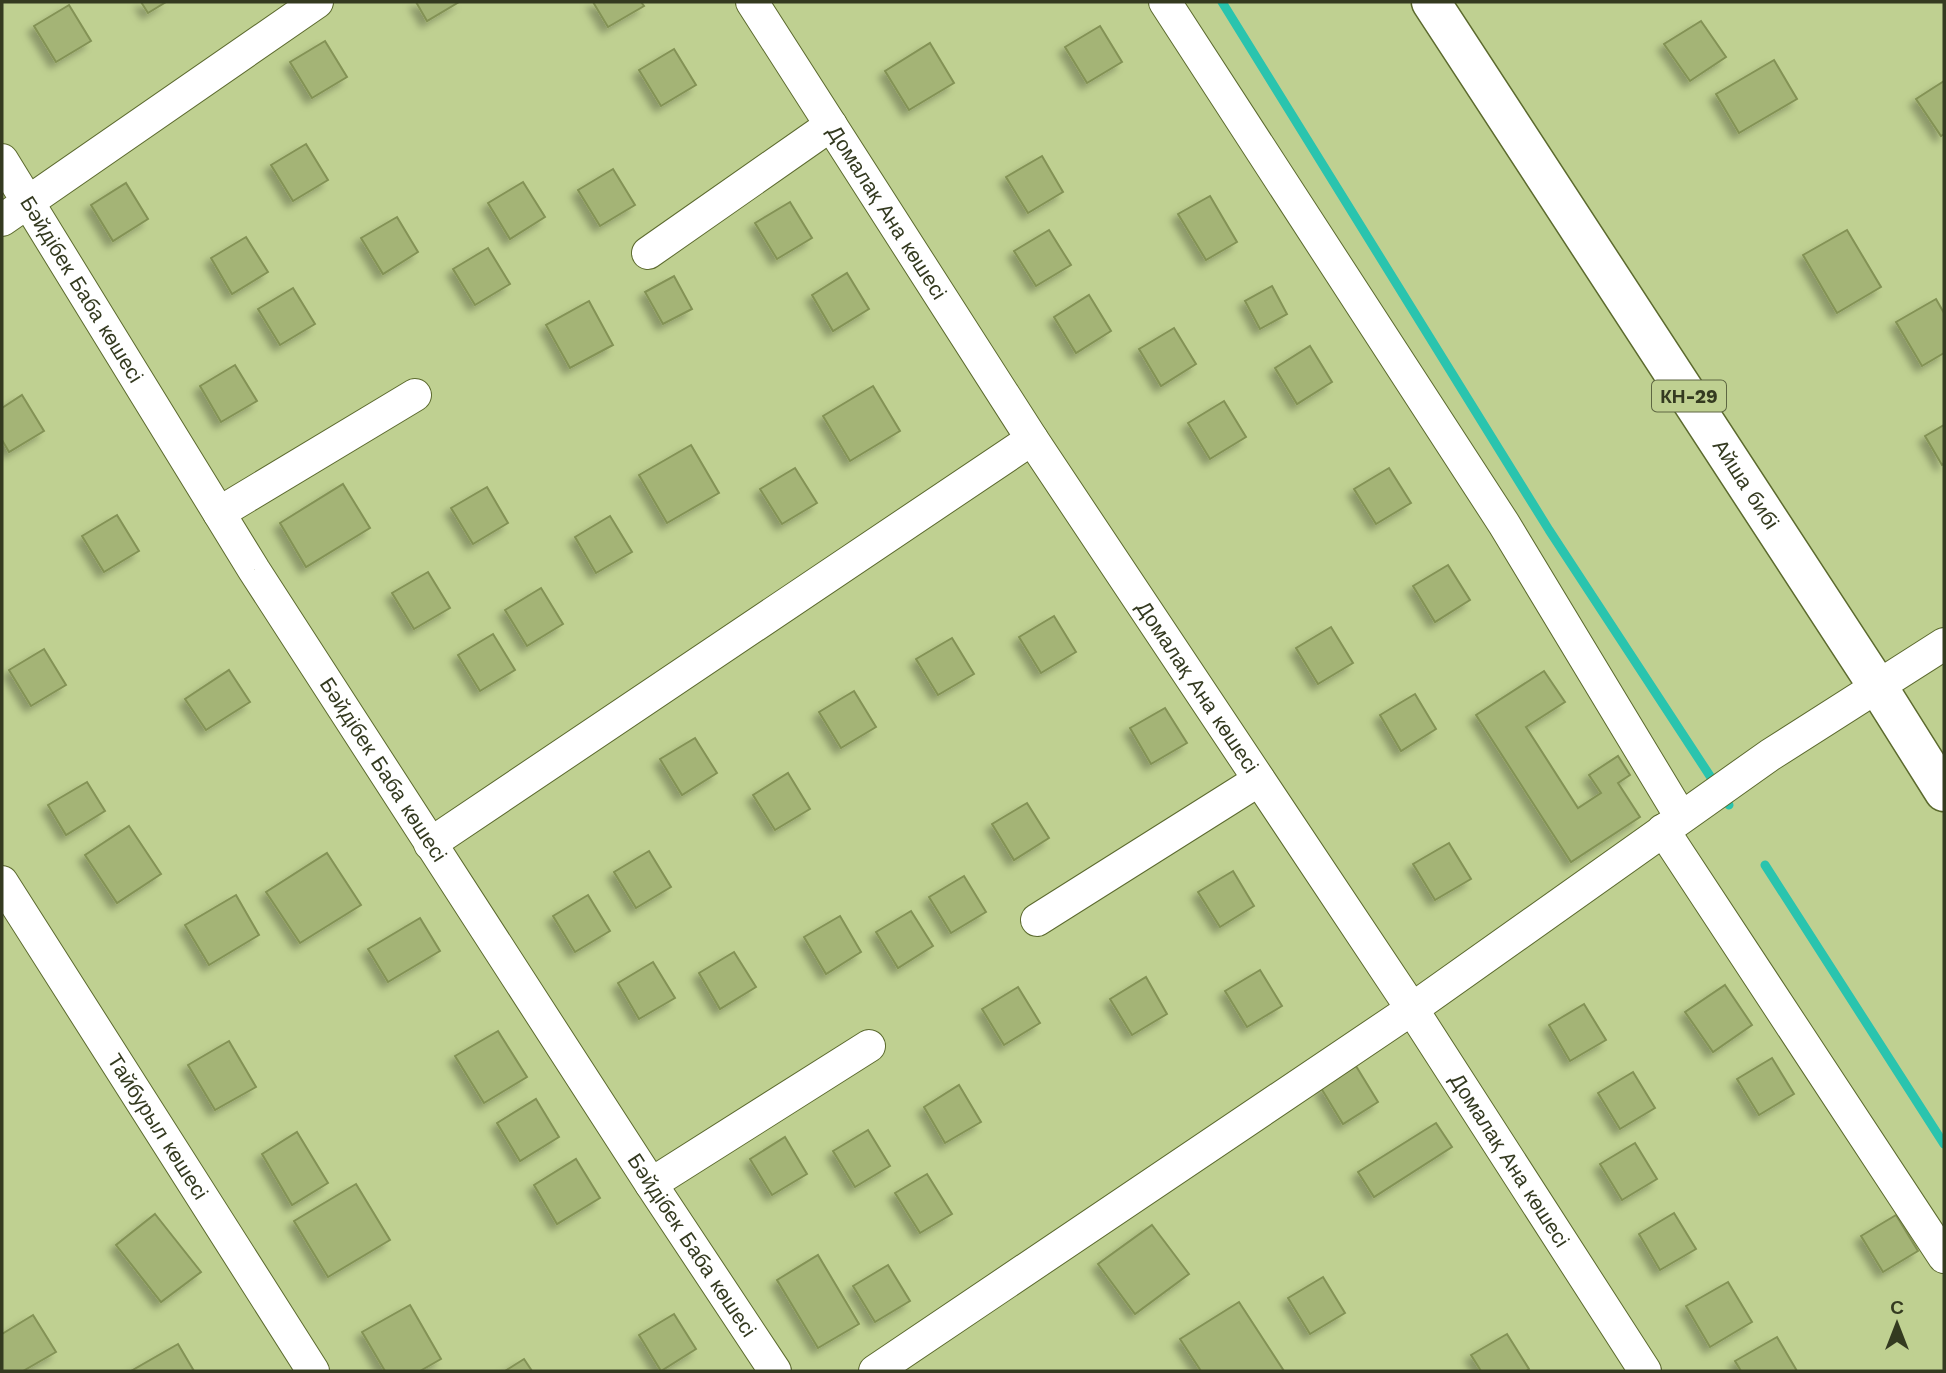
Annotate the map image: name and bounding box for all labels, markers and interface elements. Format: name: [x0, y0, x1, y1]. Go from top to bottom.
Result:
street label: Домалақ Ана көшесі: [822, 121, 952, 304]
street label: Бәйдібек Баба көшесі: [15, 191, 149, 387]
road number: КН-29: [1652, 380, 1726, 412]
street label: Айша бибі: [1708, 435, 1785, 534]
street label: Домалақ Ана көшесі: [1131, 596, 1264, 778]
street label: Бәйдібек Баба көшесі: [315, 673, 452, 866]
street label: Тайбурыл көшесі: [102, 1049, 214, 1204]
street label: Домалақ Ана көшесі: [1445, 1068, 1575, 1252]
street label: Бәйдібек Баба көшесі: [623, 1149, 762, 1341]
north arrow: [1862, 1289, 1932, 1359]
text: С: [1890, 1296, 1904, 1319]

